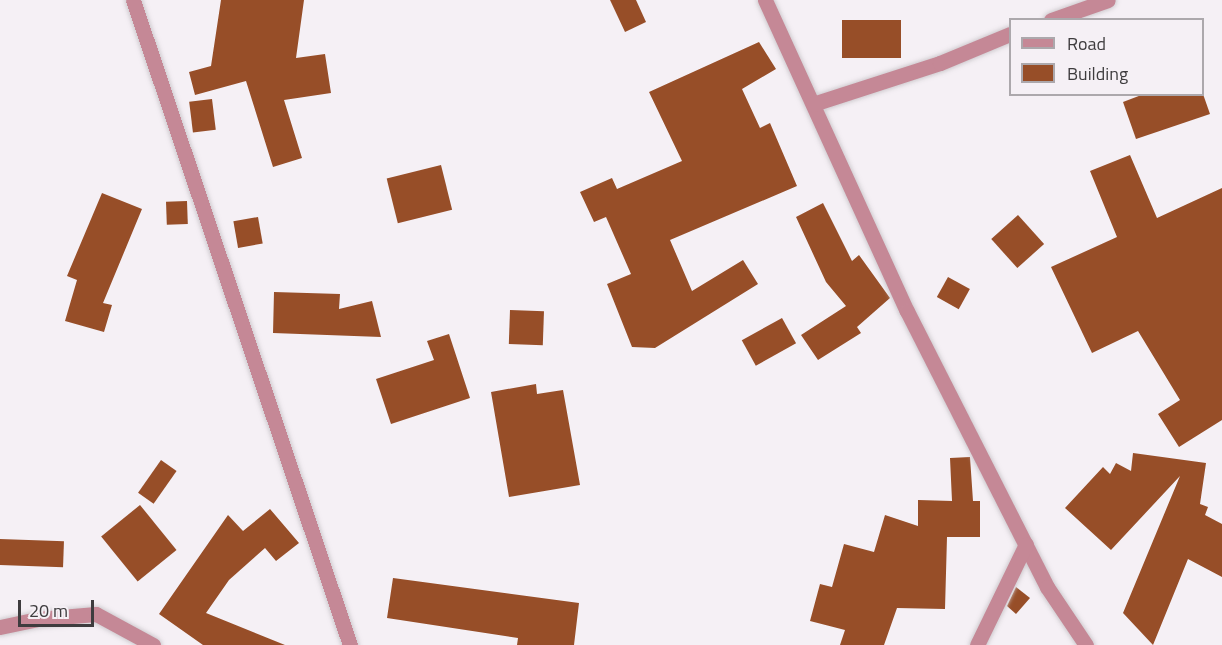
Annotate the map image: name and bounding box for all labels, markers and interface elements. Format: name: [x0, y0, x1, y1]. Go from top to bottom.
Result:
legend: [1009, 18, 1204, 96]
text: Road: [1067, 30, 1106, 57]
text: Building: [1067, 60, 1128, 87]
scale bar: [21, 588, 98, 626]
text: 20 m: [29, 597, 68, 624]

